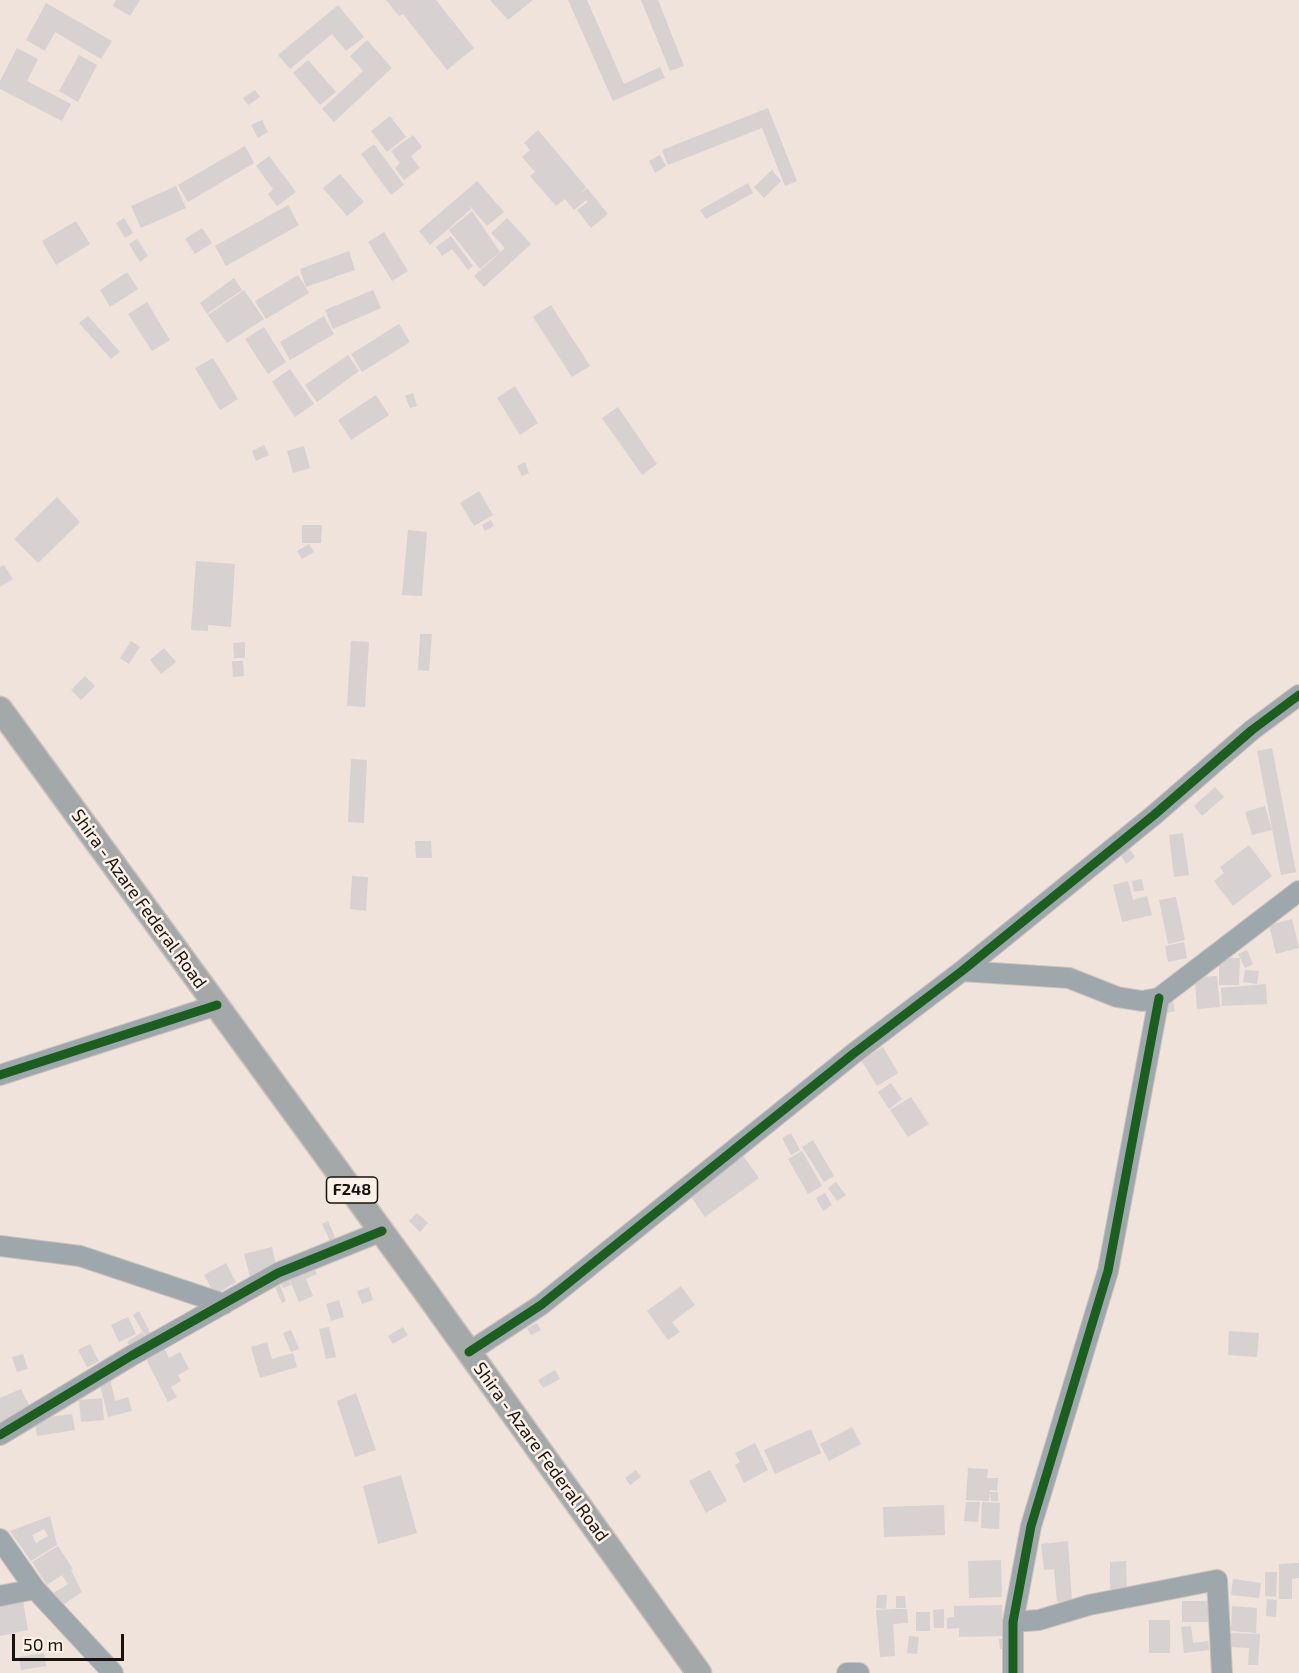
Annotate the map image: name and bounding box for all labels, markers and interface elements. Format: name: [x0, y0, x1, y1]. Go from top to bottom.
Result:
street label: Shira - Azare Federal Road: [67, 805, 211, 993]
road number: F248: [326, 1177, 378, 1203]
street label: Shira - Azare Federal Road: [469, 1358, 613, 1546]
scale bar: [15, 1622, 128, 1660]
text: 50 m: [23, 1633, 63, 1655]

